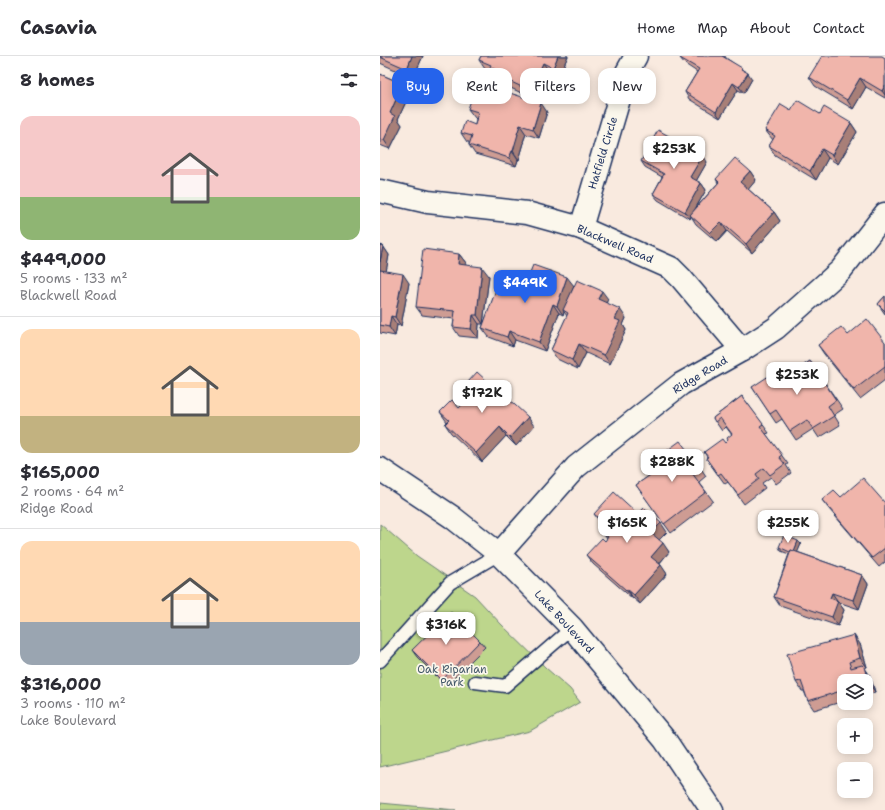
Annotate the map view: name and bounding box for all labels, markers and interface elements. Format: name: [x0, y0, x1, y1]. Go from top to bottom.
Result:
text: Casavia: [20, 15, 97, 40]
text: Home: [637, 19, 676, 37]
text: Map: [698, 19, 728, 37]
text: About: [750, 19, 791, 37]
text: Contact: [813, 19, 865, 37]
chip: Buy: [392, 68, 444, 104]
chip: Rent: [452, 68, 512, 104]
chip: Filters: [520, 68, 590, 104]
chip: New: [598, 68, 656, 104]
text: 8 homes: [20, 69, 95, 91]
icon: filters: [338, 69, 360, 91]
street label: Hatfield Circle: [585, 115, 621, 191]
pin: $253K: [646, 136, 702, 170]
text: $253K: [652, 140, 696, 157]
icon: home: [154, 142, 226, 214]
street label: Blackwell Road: [574, 221, 656, 267]
text: $449,000: [20, 248, 106, 270]
text: 5 rooms · 133 m²: [20, 270, 128, 287]
pin: $449K: [497, 270, 553, 304]
text: $449K: [503, 274, 547, 291]
text: Blackwell Road: [20, 287, 117, 304]
street label: Ridge Road: [670, 353, 730, 397]
icon: home: [154, 355, 226, 427]
pin: $253K: [769, 362, 825, 396]
text: $253K: [775, 366, 819, 383]
pin: $172K: [454, 380, 510, 414]
text: $172K: [462, 384, 502, 401]
pin: $288K: [644, 449, 700, 483]
text: $288K: [650, 453, 694, 470]
text: $165,000: [20, 461, 100, 483]
text: 2 rooms · 64 m²: [20, 483, 124, 500]
text: Ridge Road: [20, 500, 93, 517]
pin: $165K: [599, 510, 655, 544]
pin: $255K: [760, 510, 816, 544]
text: $165K: [607, 514, 647, 531]
text: $255K: [767, 514, 809, 531]
icon: home: [154, 567, 226, 639]
street label: Lake Boulevard: [531, 587, 597, 657]
pin: $316K: [418, 612, 474, 646]
text: $316K: [426, 616, 466, 633]
park label: Oak Riparian Park: [417, 662, 487, 690]
text: $316,000: [20, 673, 101, 695]
map controls: [837, 674, 873, 798]
button: layers: [837, 674, 873, 710]
text: 3 rooms · 110 m²: [20, 695, 126, 712]
text: Lake Boulevard: [20, 712, 116, 729]
button: +: [837, 718, 873, 754]
button: −: [837, 762, 873, 798]

